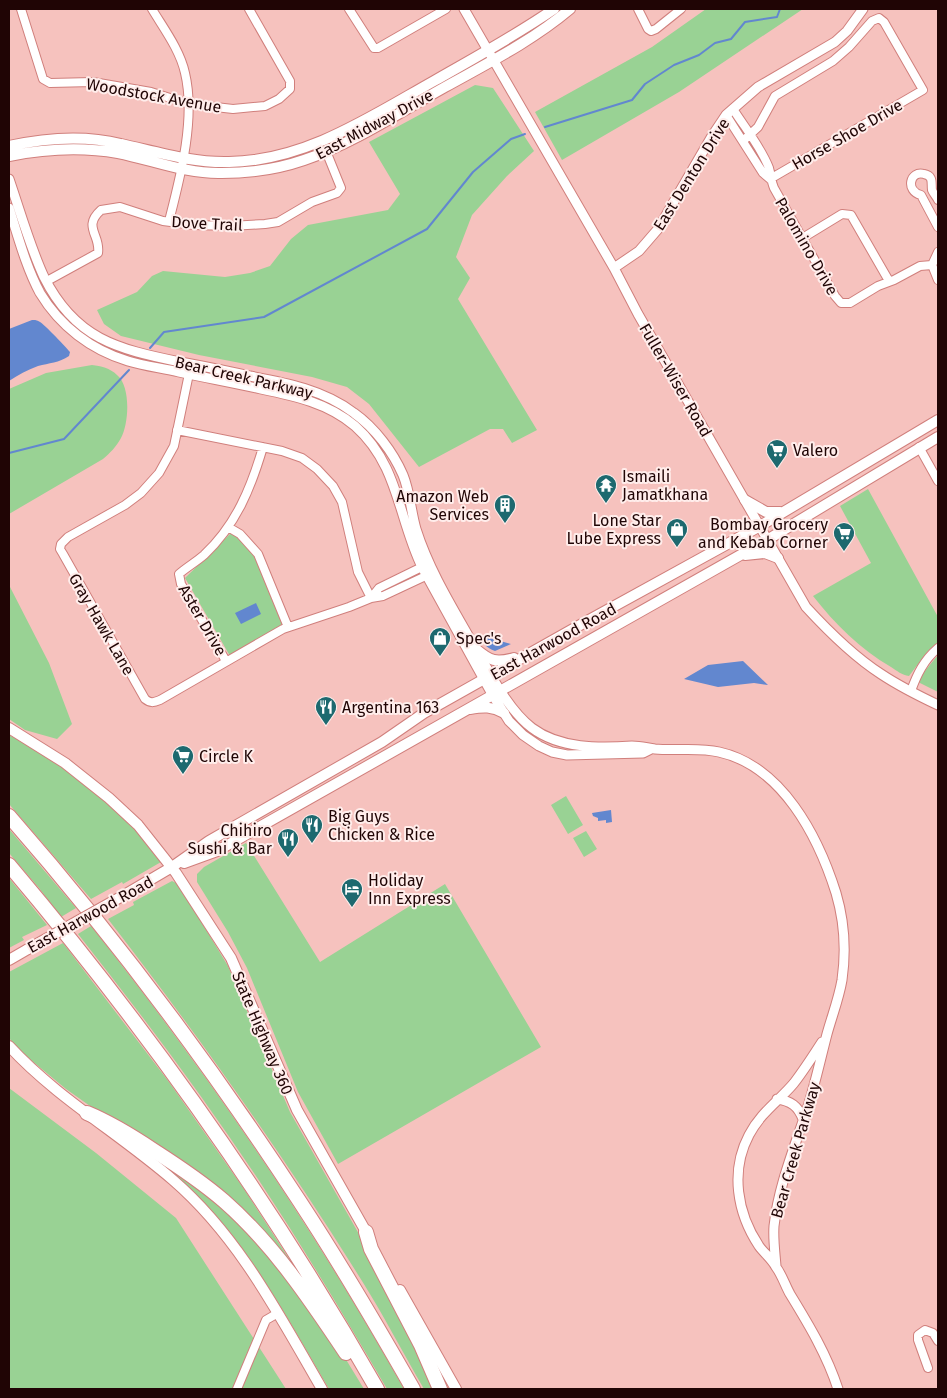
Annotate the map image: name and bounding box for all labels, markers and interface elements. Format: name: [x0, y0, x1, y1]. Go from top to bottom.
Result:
street label: Woodstock Avenue: [85, 74, 223, 117]
street label: East Midway Drive: [312, 85, 436, 163]
street label: Horse Shoe Drive: [789, 95, 906, 174]
street label: East Denton Drive: [649, 115, 734, 234]
street label: Palomino Drive: [771, 194, 842, 298]
street label: Dove Trail: [171, 212, 244, 235]
street label: Fuller-Wiser Road: [635, 320, 716, 440]
street label: Bear Creek Parkway: [173, 352, 315, 403]
supermarket icon: Valero: [765, 438, 789, 469]
place label: Valero: [793, 441, 838, 460]
place label: Ismaili Jamatkhana: [622, 467, 708, 504]
temple icon: Ismaili Jamatkhana: [594, 473, 618, 504]
place label: Amazon Web Services: [396, 487, 489, 524]
building icon: Amazon Web Services: [493, 493, 517, 524]
place label: Lone Star Lube Express: [566, 511, 662, 548]
place label: Bombay Grocery and Kebab Corner: [698, 515, 829, 552]
shop icon: Lone Star Lube Express: [665, 517, 689, 548]
supermarket icon: Bombay Grocery and Kebab Corner: [832, 521, 856, 552]
street label: Gray Hawk Lane: [65, 570, 138, 678]
street label: Aster Drive: [175, 581, 231, 659]
street label: East Harwood Road: [487, 599, 620, 684]
shop icon: Spec's: [428, 626, 452, 657]
place label: Spec's: [456, 629, 501, 648]
restaurant icon: Argentina 163: [314, 695, 338, 726]
place label: Argentina 163: [342, 698, 439, 717]
supermarket icon: Circle K: [171, 744, 195, 775]
place label: Circle K: [199, 747, 253, 766]
place label: Big Guys Chicken & Rice: [328, 807, 435, 844]
restaurant icon: Big Guys Chicken & Rice: [300, 813, 324, 844]
place label: Chihiro Sushi & Bar: [188, 821, 273, 858]
restaurant icon: Chihiro Sushi & Bar: [276, 827, 300, 858]
place label: Holiday Inn Express: [368, 871, 451, 908]
street label: East Harwood Road: [24, 872, 157, 957]
hotel icon: Holiday Inn Express: [340, 877, 364, 908]
street label: State Highway 360: [228, 969, 297, 1098]
street label: Bear Creek Parkway: [767, 1080, 824, 1220]

